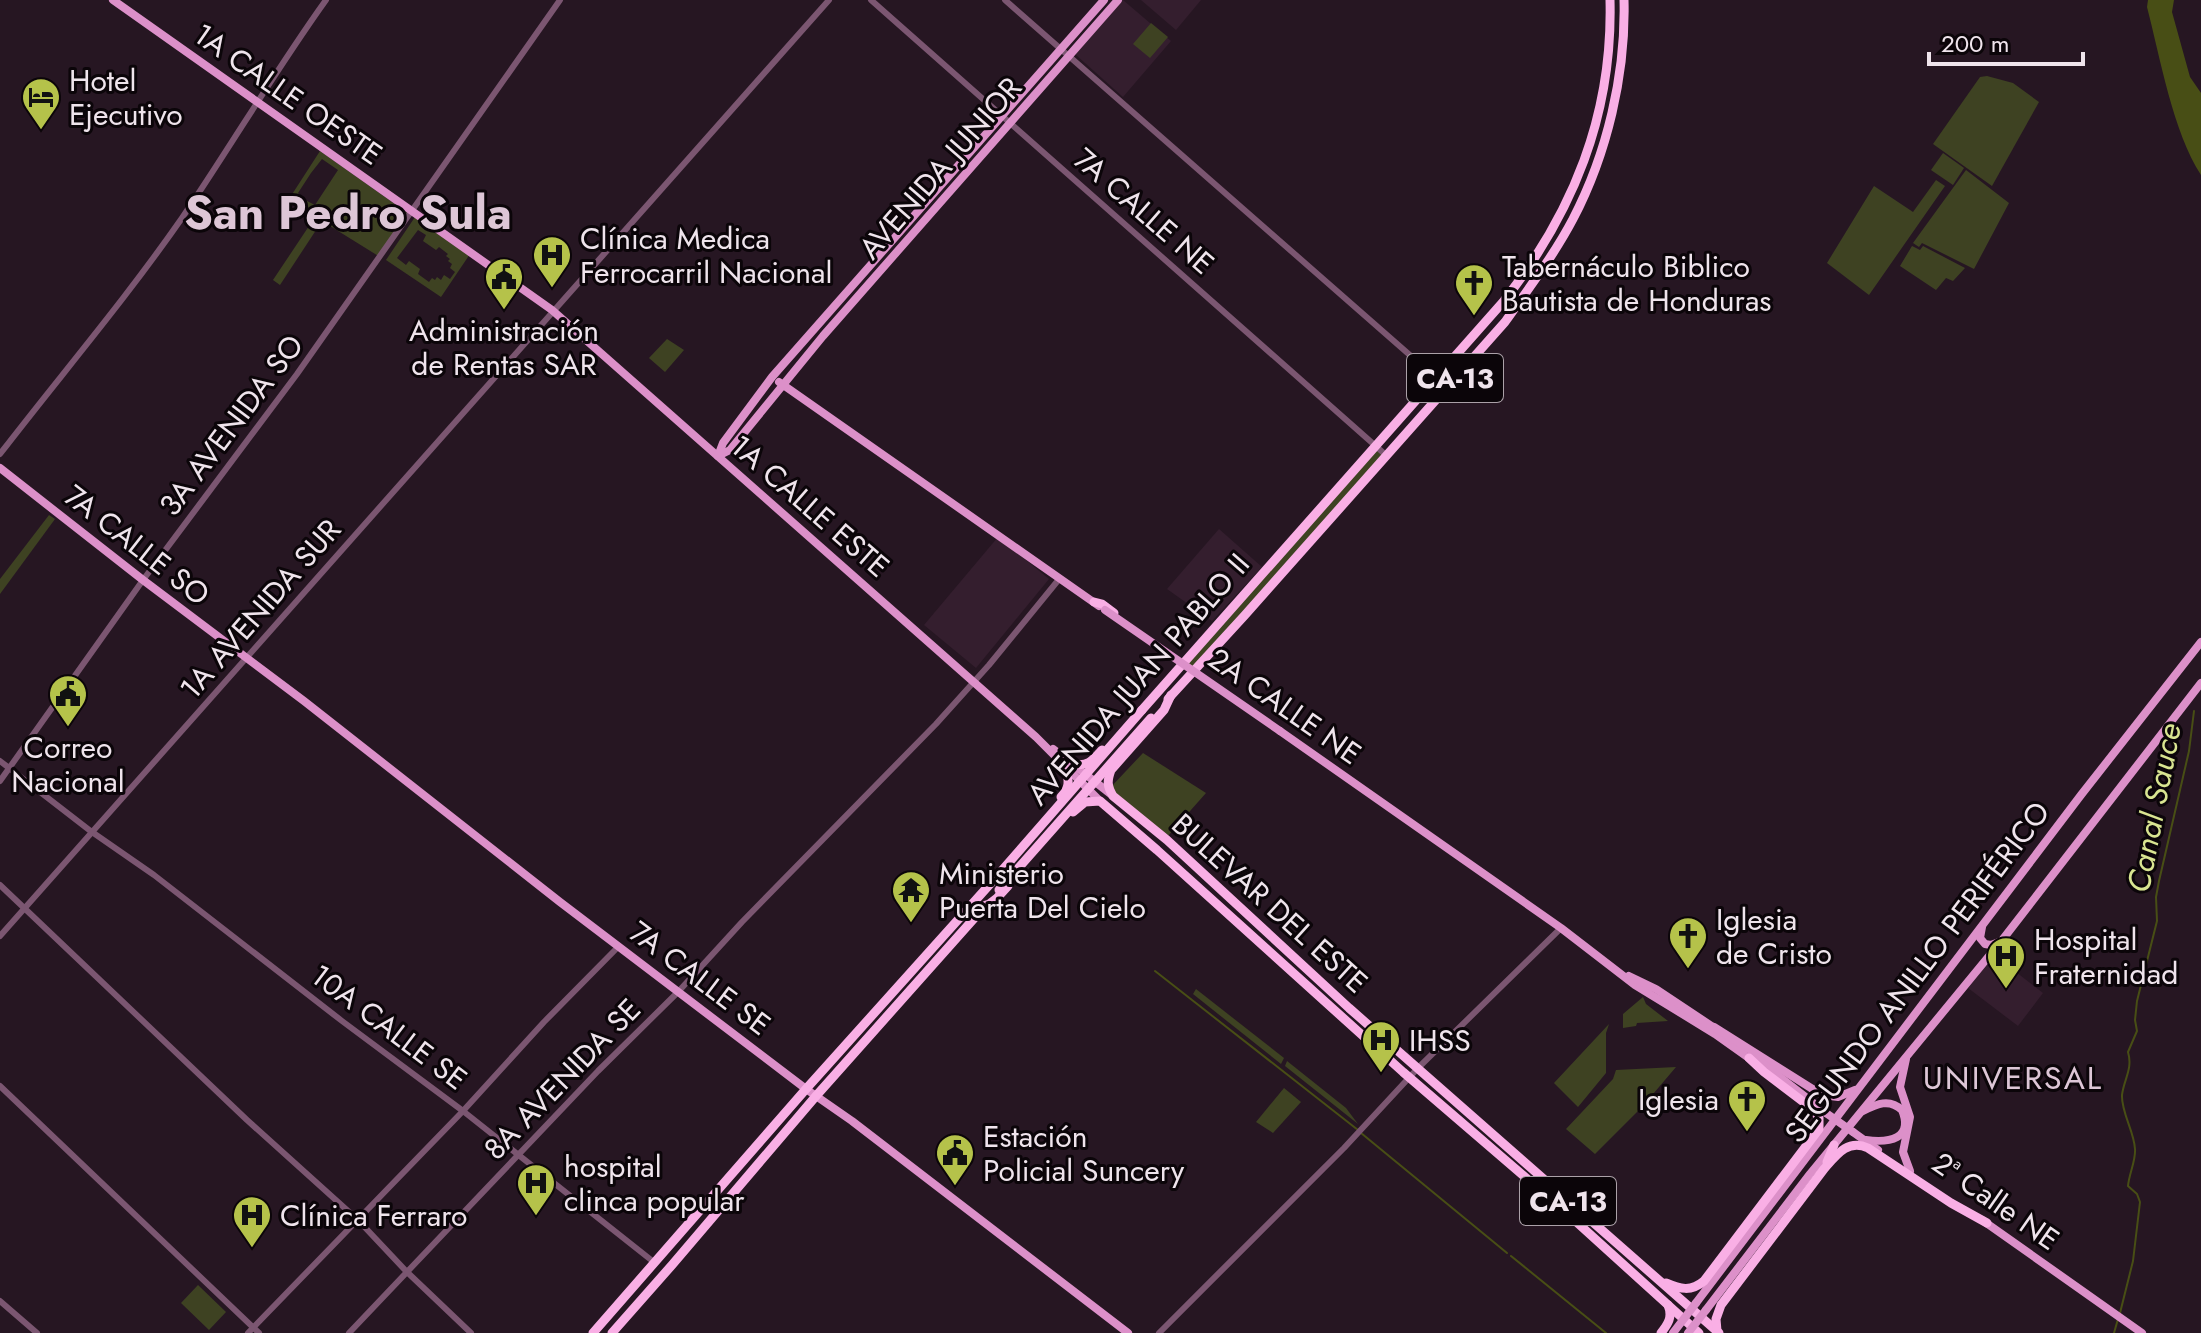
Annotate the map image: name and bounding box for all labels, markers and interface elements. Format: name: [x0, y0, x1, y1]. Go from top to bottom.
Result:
street label: 1A CALLE OESTE: [185, 13, 391, 175]
scale bar: [1929, 16, 2083, 66]
text: 200 m: [1941, 26, 2009, 61]
place label: Hotel Ejecutivo: [69, 59, 183, 136]
street label: AVENIDA JUNIOR: [849, 67, 1031, 269]
hotel icon: Hotel Ejecutivo: [20, 76, 62, 131]
street label: 7A CALLE NE: [1064, 138, 1224, 284]
district label: San Pedro Sula: [184, 180, 512, 246]
place label: Clínica Medica Ferrocarril Nacional: [580, 217, 832, 294]
hospital icon: Clínica Medica Ferrocarril Nacional: [531, 234, 573, 289]
place label: Tabernáculo Biblico Bautista de Honduras: [1502, 245, 1771, 322]
public building icon: Administración de Rentas SAR: [483, 256, 525, 311]
church icon: Tabernáculo Biblico Bautista de Honduras: [1453, 262, 1495, 317]
place label: Administración de Rentas SAR: [409, 309, 599, 386]
street label: 3A AVENIDA SO: [149, 325, 313, 525]
road number: CA-13: [1407, 354, 1503, 402]
street label: 1A CALLE ESTE: [721, 425, 899, 587]
street label: 7A CALLE SO: [55, 474, 219, 616]
street label: 1A AVENIDA SUR: [170, 509, 351, 709]
street label: AVENIDA JUAN PABLO II: [1017, 544, 1259, 814]
street label: 2A CALLE NE: [1200, 637, 1370, 775]
public building icon: Correo Nacional: [47, 673, 89, 728]
water label: Canal Sauce: [2115, 719, 2193, 897]
place label: Correo Nacional: [11, 726, 125, 803]
street label: SEGUNDO ANILLO PERIFÉRICO: [1774, 792, 2060, 1152]
street label: BULEVAR DEL ESTE: [1162, 803, 1378, 1003]
place label: Ministerio Puerta Del Cielo: [939, 852, 1146, 929]
temple icon: Ministerio Puerta Del Cielo: [890, 869, 932, 924]
place label: Iglesia de Cristo: [1716, 898, 1832, 975]
street label: 7A CALLE SE: [620, 911, 780, 1045]
church icon: Iglesia de Cristo: [1667, 915, 1709, 970]
place label: Hospital Fraternidad: [2034, 918, 2178, 995]
hospital icon: Hospital Fraternidad: [1985, 935, 2027, 990]
street label: 10A CALLE SE: [302, 954, 476, 1100]
street label: 8A AVENIDA SE: [474, 989, 650, 1169]
hospital icon: IHSS: [1360, 1019, 1402, 1074]
place label: IHSS: [1409, 1019, 1471, 1062]
district label: UNIVERSAL: [1923, 1055, 2103, 1101]
place label: Iglesia: [1638, 1078, 1719, 1121]
church icon: Iglesia: [1726, 1078, 1768, 1133]
place label: Estación Policial Suncery: [983, 1115, 1185, 1192]
public building icon: Estación Policial Suncery: [934, 1132, 976, 1187]
street label: 2ª Calle NE: [1924, 1141, 2068, 1261]
place label: hospital clinca popular: [564, 1145, 745, 1222]
hospital icon: hospital clinca popular: [515, 1162, 557, 1217]
road number: CA-13: [1520, 1177, 1616, 1225]
hospital icon: Clínica Ferraro: [231, 1194, 273, 1249]
place label: Clínica Ferraro: [280, 1194, 467, 1237]

